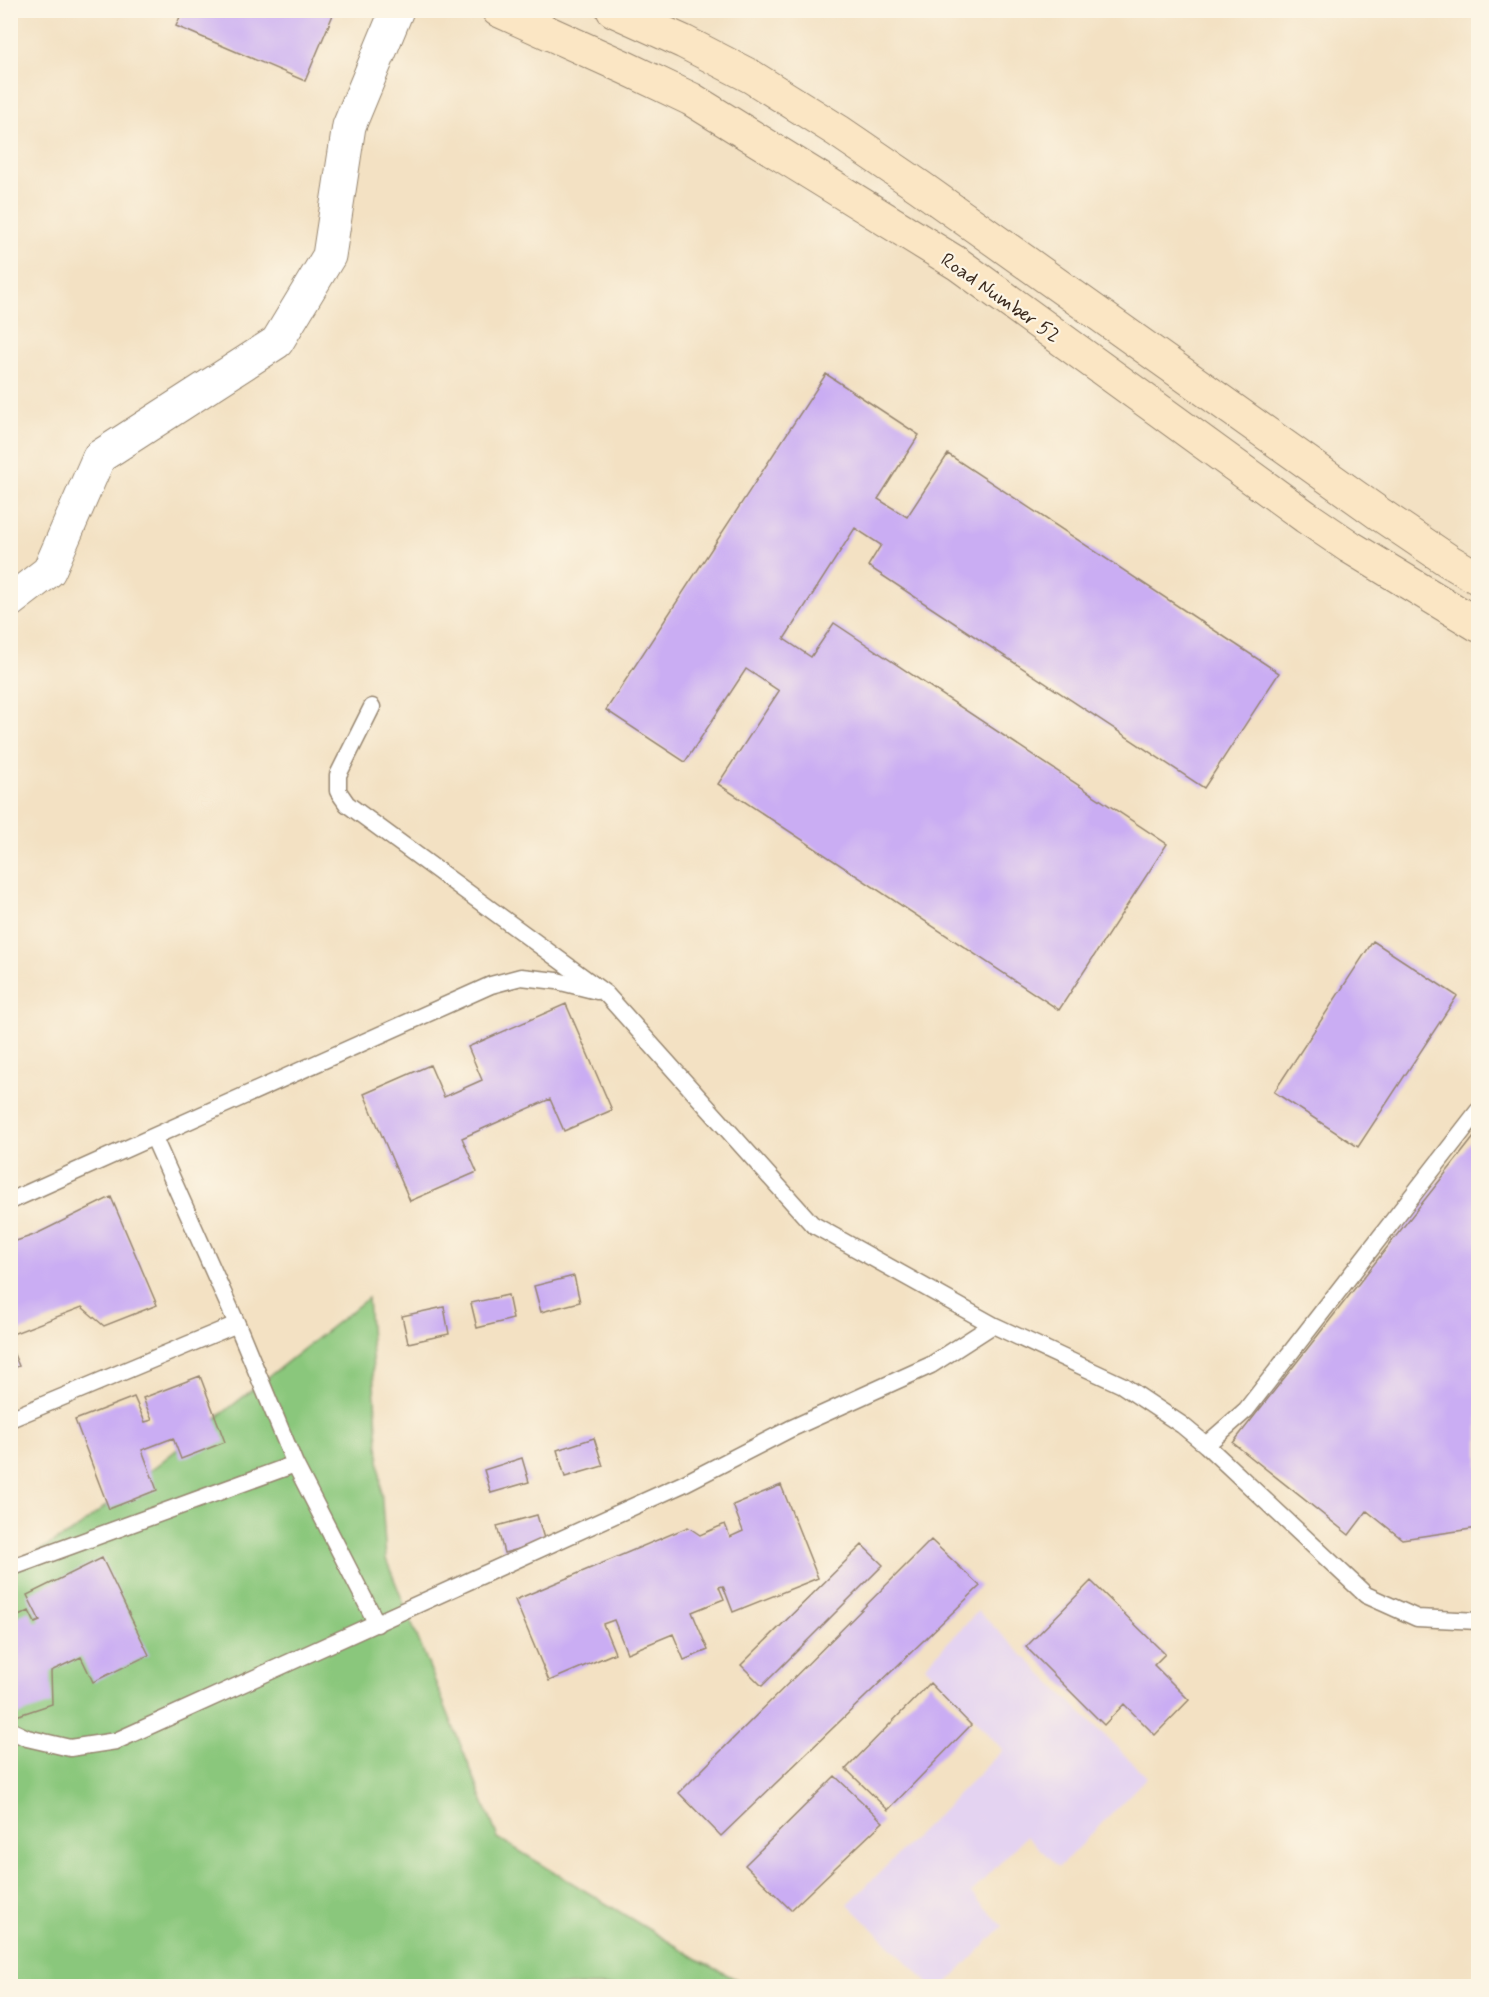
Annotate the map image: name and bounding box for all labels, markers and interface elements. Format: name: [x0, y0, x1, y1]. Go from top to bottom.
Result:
street label: Road Number 52: [935, 247, 1065, 349]

